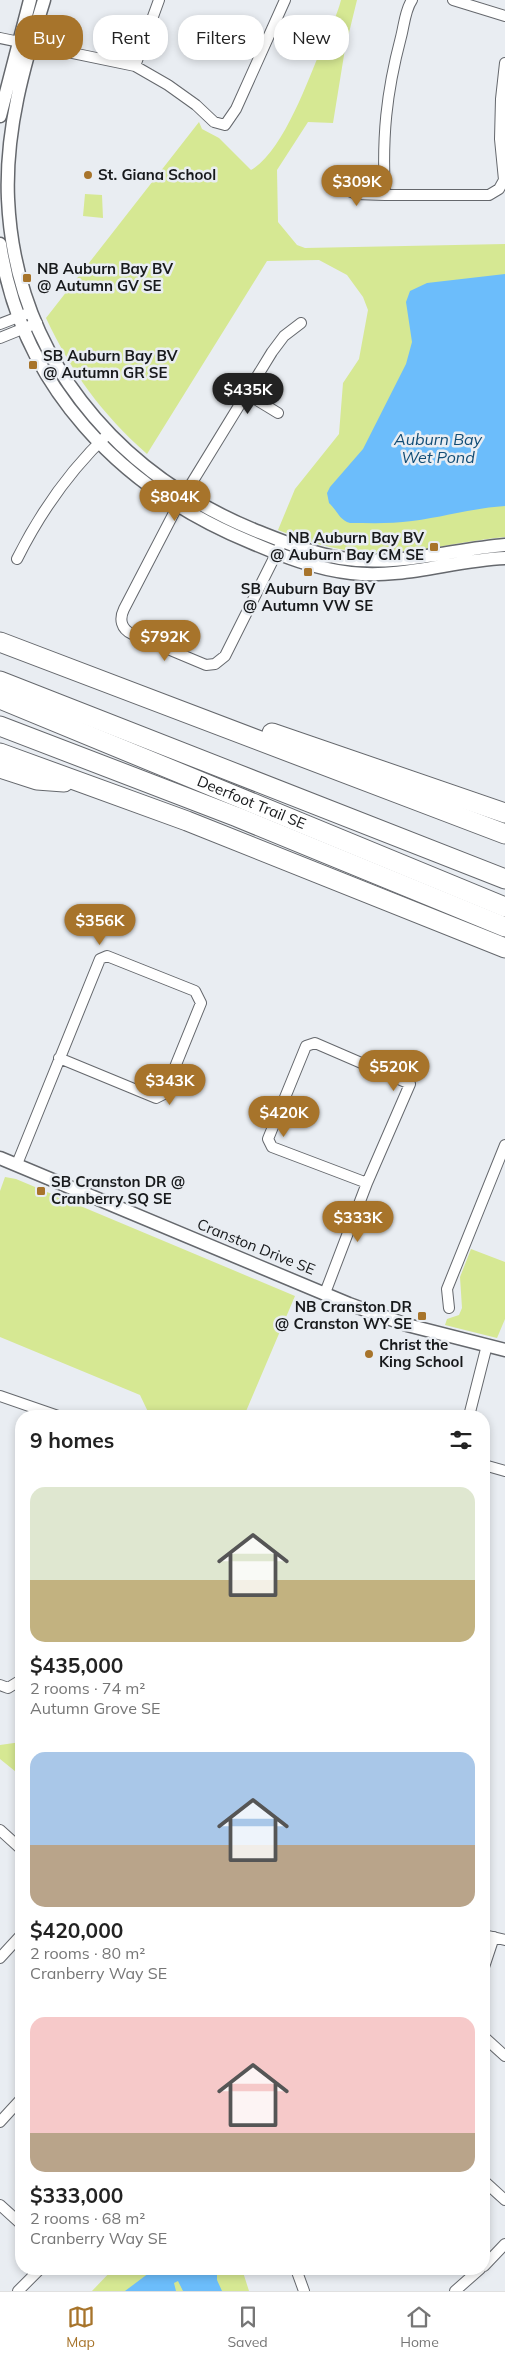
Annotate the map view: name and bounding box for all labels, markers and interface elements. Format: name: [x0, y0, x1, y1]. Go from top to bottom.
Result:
chip: Buy: [15, 15, 83, 60]
chip: Rent: [93, 15, 168, 60]
chip: Filters: [178, 15, 264, 60]
chip: New: [274, 15, 349, 60]
pin: $309K: [322, 164, 392, 207]
place label: St. Giana School: [98, 165, 216, 184]
marker: St. Giana School: [82, 169, 94, 181]
text: $309K: [332, 171, 382, 191]
place label: NB Auburn Bay BV @ Autumn GV SE: [37, 259, 173, 295]
marker: NB Auburn Bay BV @ Autumn GV SE: [21, 272, 33, 284]
place label: SB Auburn Bay BV @ Autumn GR SE: [43, 346, 178, 382]
marker: SB Auburn Bay BV @ Autumn GR SE: [27, 359, 39, 371]
pin: $435K: [213, 372, 283, 415]
text: $435K: [223, 379, 273, 399]
water label: Auburn Bay Wet Pond: [393, 429, 483, 467]
pin: $804K: [140, 480, 210, 522]
text: $804K: [150, 486, 200, 506]
place label: NB Auburn Bay BV @ Auburn Bay CM SE: [270, 528, 424, 564]
marker: NB Auburn Bay BV @ Auburn Bay CM SE: [428, 541, 440, 553]
marker: SB Auburn Bay BV @ Autumn VW SE: [302, 566, 314, 578]
place label: SB Auburn Bay BV @ Autumn VW SE: [241, 579, 375, 615]
pin: $792K: [130, 620, 200, 662]
text: $792K: [140, 626, 190, 646]
street label: Deerfoot Trail SE: [194, 771, 309, 833]
pin: $356K: [65, 904, 135, 946]
text: $356K: [75, 910, 125, 930]
pin: $520K: [359, 1050, 429, 1092]
text: $520K: [369, 1056, 419, 1076]
pin: $343K: [135, 1064, 205, 1106]
text: $343K: [145, 1070, 195, 1090]
pin: $420K: [249, 1096, 319, 1138]
text: $420K: [259, 1102, 309, 1122]
place label: SB Cranston DR @ Cranberry SQ SE: [51, 1172, 185, 1208]
marker: SB Cranston DR @ Cranberry SQ SE: [35, 1185, 47, 1197]
pin: $333K: [323, 1200, 393, 1243]
text: $333K: [333, 1207, 383, 1227]
street label: Cranston Drive SE: [194, 1214, 318, 1279]
place label: NB Cranston DR @ Cranston WY SE: [275, 1297, 412, 1333]
marker: NB Cranston DR @ Cranston WY SE: [416, 1310, 428, 1322]
place label: Christ the King School: [379, 1335, 463, 1371]
marker: Christ the King School: [363, 1348, 375, 1360]
icon: filters: [447, 1426, 475, 1454]
text: 9 homes: [30, 1427, 114, 1453]
icon: home: [208, 1520, 298, 1610]
text: $435,000: [30, 1652, 123, 1678]
text: 2 rooms · 74 m²: [30, 1678, 145, 1698]
text: Autumn Grove SE: [30, 1698, 160, 1718]
icon: home: [208, 1785, 298, 1875]
text: $420,000: [30, 1917, 123, 1943]
text: 2 rooms · 80 m²: [30, 1943, 145, 1963]
text: Cranberry Way SE: [30, 1963, 167, 1983]
icon: home: [208, 2050, 298, 2140]
text: $333,000: [30, 2182, 123, 2208]
text: 2 rooms · 68 m²: [30, 2208, 145, 2228]
text: Cranberry Way SE: [30, 2228, 167, 2248]
tab: Map: [66, 2303, 95, 2351]
tab: Saved: [227, 2303, 268, 2351]
tab: Home: [400, 2303, 439, 2351]

